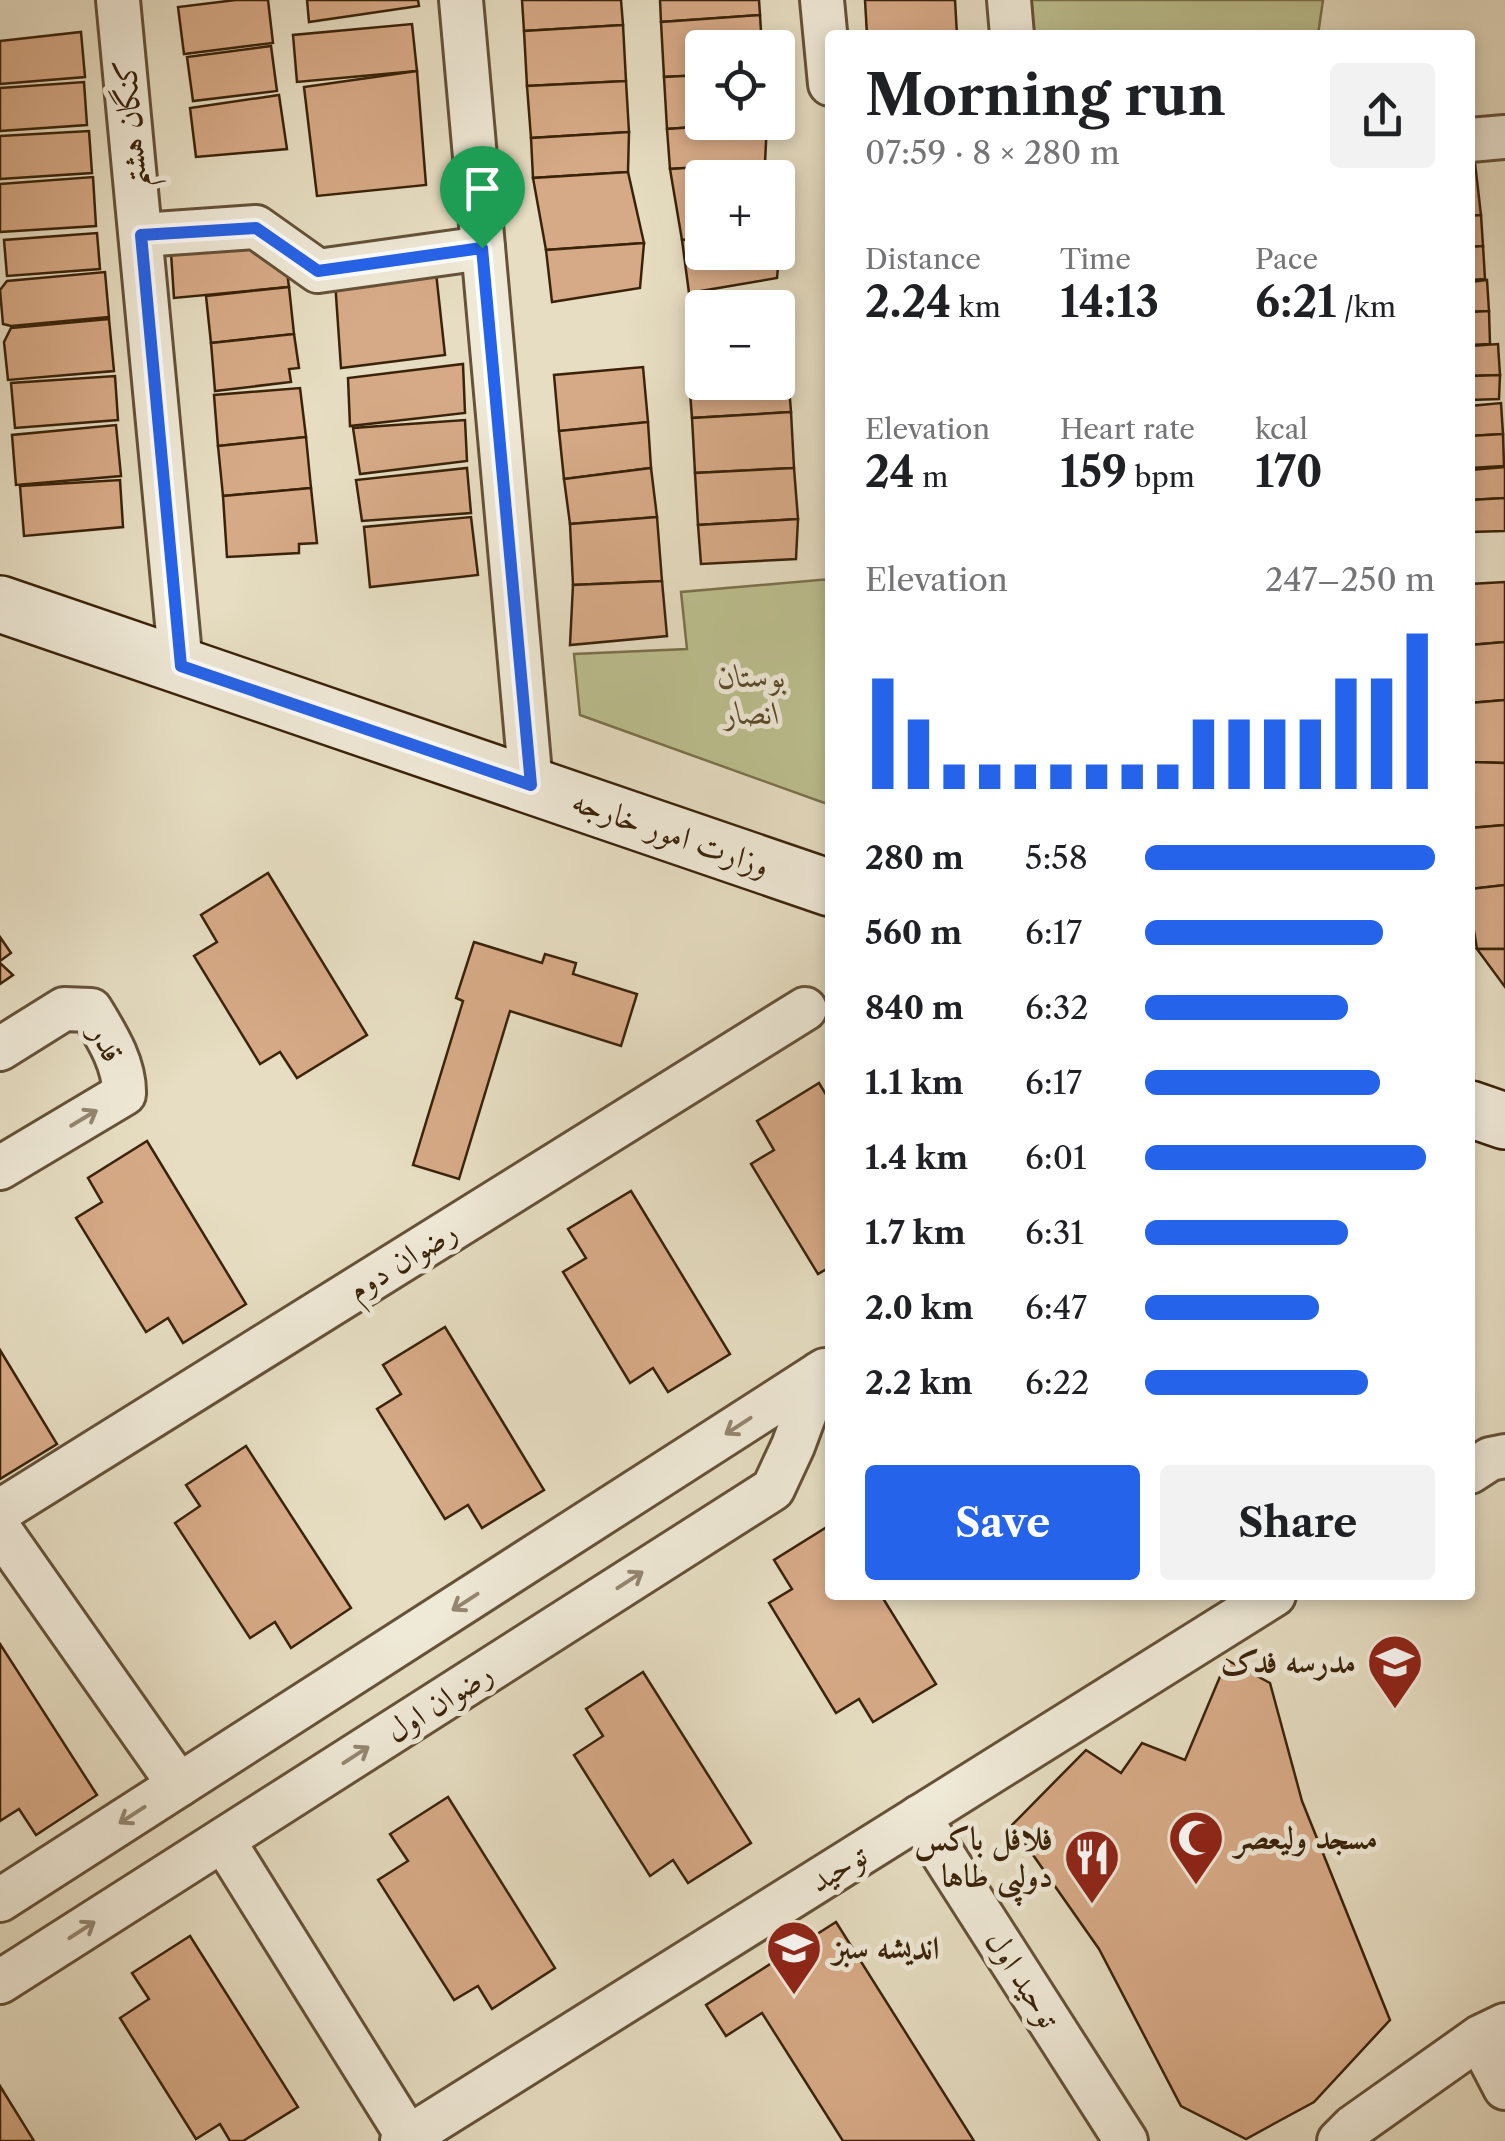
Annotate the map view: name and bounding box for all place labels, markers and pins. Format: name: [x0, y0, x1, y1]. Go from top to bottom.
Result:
pin: [440, 146, 525, 249]
school or university icon: مدرسه فدک: [1365, 1632, 1425, 1711]
place label: مدرسه فدک: [1221, 1642, 1356, 1681]
mosque icon: مسجد ولیعصر: [1166, 1808, 1226, 1887]
place label: مسجد ولیعصر: [1231, 1818, 1378, 1859]
place label: فلافل باکس دولپی طاها: [914, 1819, 1053, 1907]
restaurant icon: فلافل باکس دولپی طاها: [1062, 1827, 1122, 1906]
school or university icon: اندیشه سبز: [764, 1918, 824, 1997]
place label: اندیشه سبز: [829, 1928, 939, 1968]

